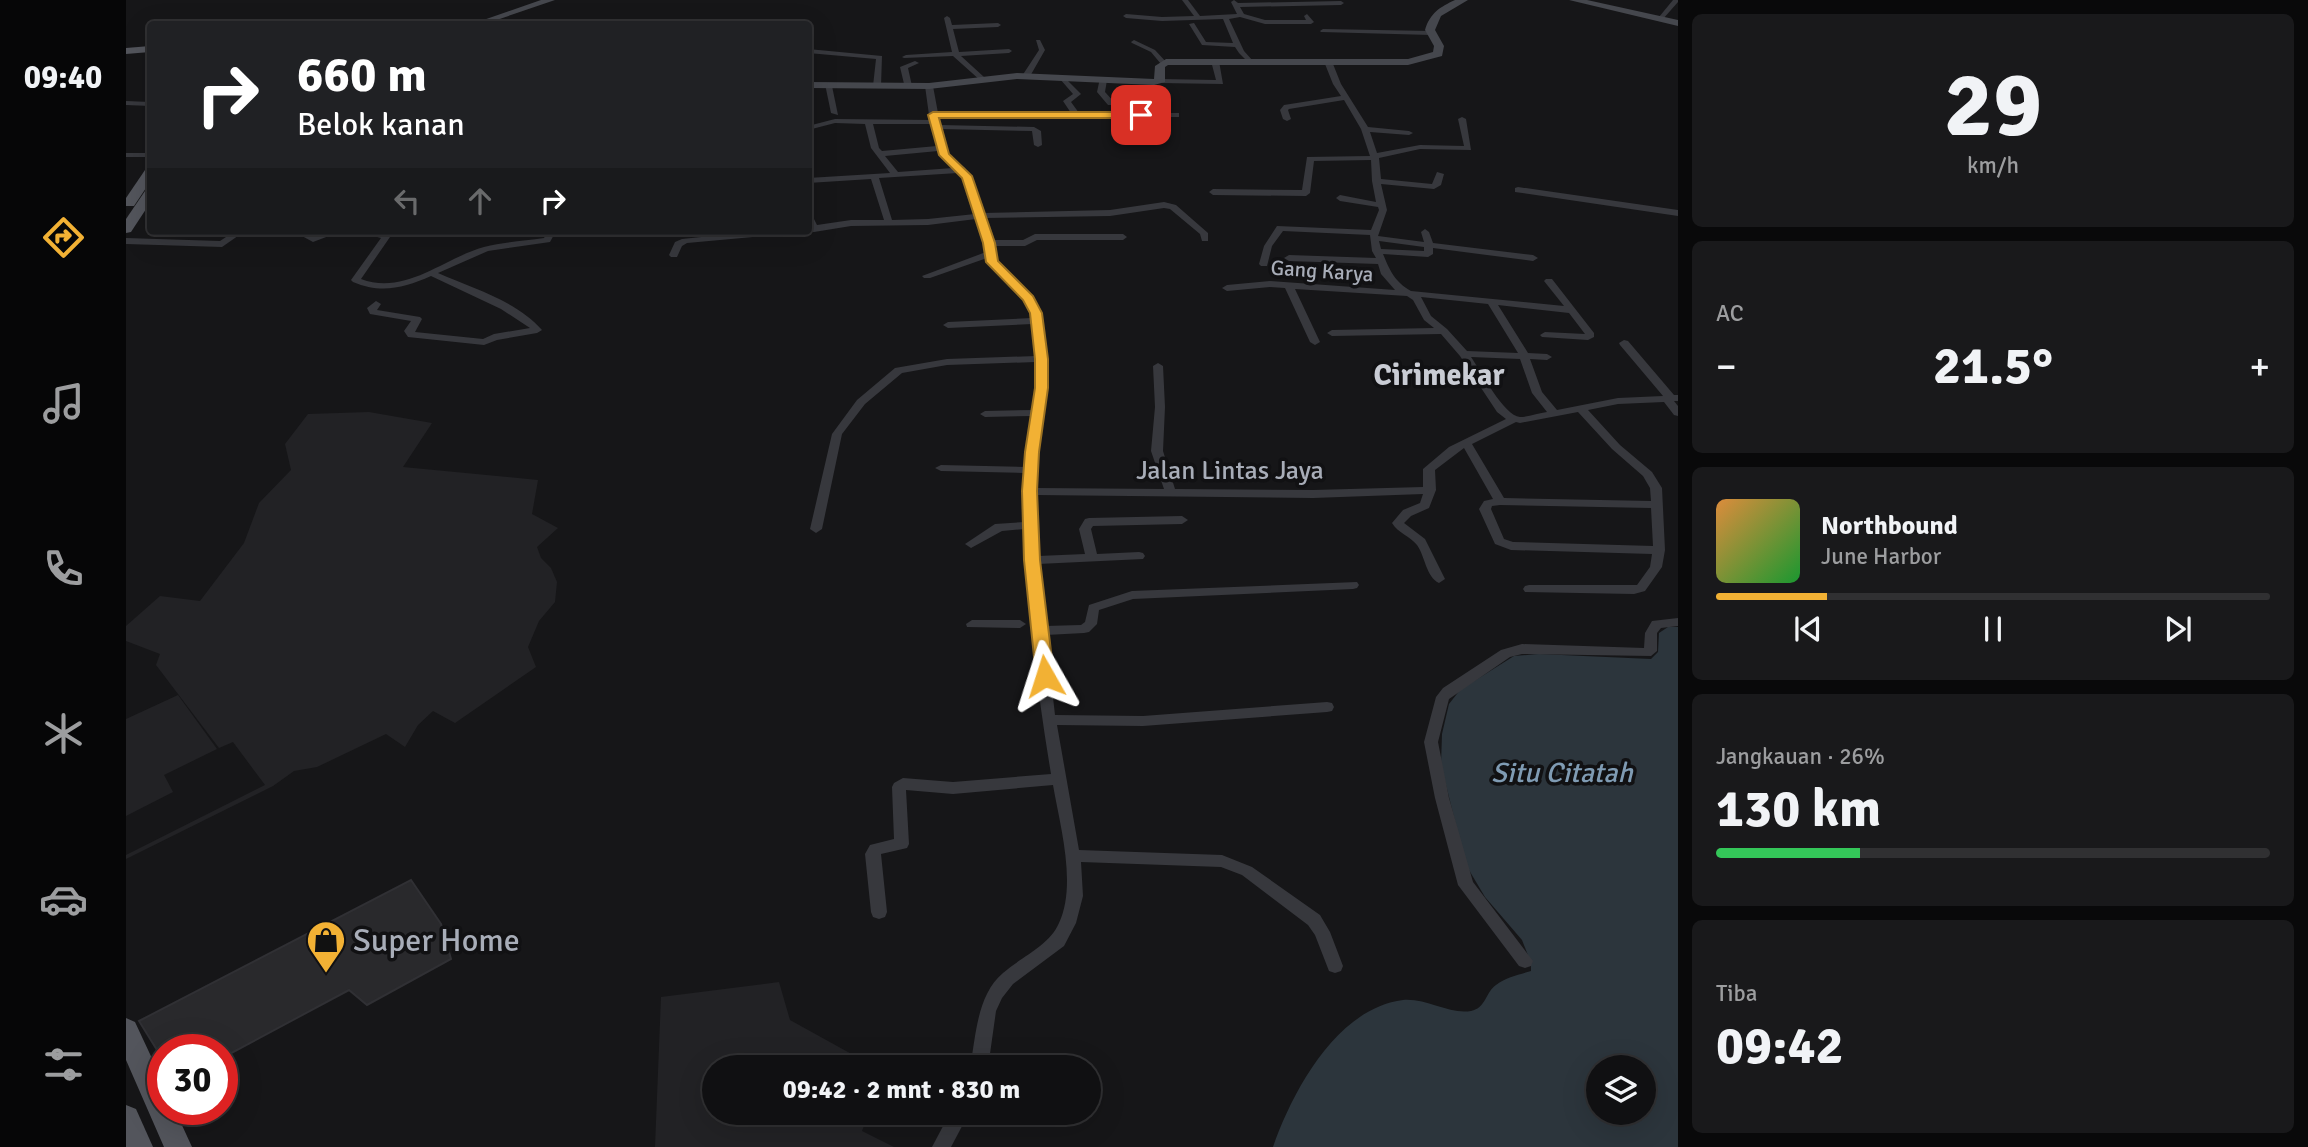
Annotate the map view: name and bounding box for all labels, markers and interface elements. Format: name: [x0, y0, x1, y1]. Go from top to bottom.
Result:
text: 660 m: [297, 45, 427, 105]
icon: right: [182, 49, 273, 140]
text: 29: [1944, 49, 2042, 162]
text: 09:40: [24, 58, 102, 97]
pin: [1111, 85, 1171, 145]
icon: arrive: [1122, 96, 1160, 134]
text: Belok kanan: [297, 105, 465, 144]
text: km/h: [1967, 151, 2019, 180]
icon: left: [388, 182, 426, 220]
icon: ahead: [461, 182, 499, 220]
icon: right: [534, 182, 572, 220]
icon: directions: [39, 213, 88, 262]
street label: Gang Karya: [1270, 254, 1374, 288]
text: AC: [1716, 299, 1744, 328]
text: 21.5°: [1933, 334, 2053, 398]
text: −: [1716, 343, 1737, 390]
text: +: [2249, 343, 2270, 390]
district label: Cirimekar: [1374, 357, 1504, 394]
icon: music: [39, 379, 88, 428]
street label: Jalan Lintas Jaya: [1136, 455, 1324, 487]
text: Northbound: [1821, 510, 1958, 542]
text: June Harbor: [1821, 542, 1941, 571]
icon: phone: [39, 544, 88, 593]
icon: previous: [1789, 610, 1827, 648]
icon: pause: [1974, 610, 2012, 648]
icon: next: [2159, 610, 2197, 648]
position arrow: [1008, 639, 1082, 713]
icon: climate: [39, 709, 88, 758]
text: Jangkauan · 26%: [1716, 742, 1885, 771]
water label: Situ Citatah: [1491, 756, 1634, 790]
text: 130 km: [1716, 777, 1881, 841]
icon: car: [39, 875, 88, 924]
shop icon: Super Home: [305, 919, 347, 974]
place label: Super Home: [353, 921, 520, 960]
text: Tiba: [1716, 979, 1757, 1008]
text: 09:42: [1716, 1014, 1844, 1078]
speed limit sign: 30: [147, 1034, 238, 1125]
icon: filters: [39, 1040, 88, 1089]
map controls: [1586, 1055, 1656, 1125]
button: layers: [1586, 1055, 1656, 1125]
text: 09:42 · 2 mnt · 830 m: [783, 1074, 1020, 1106]

